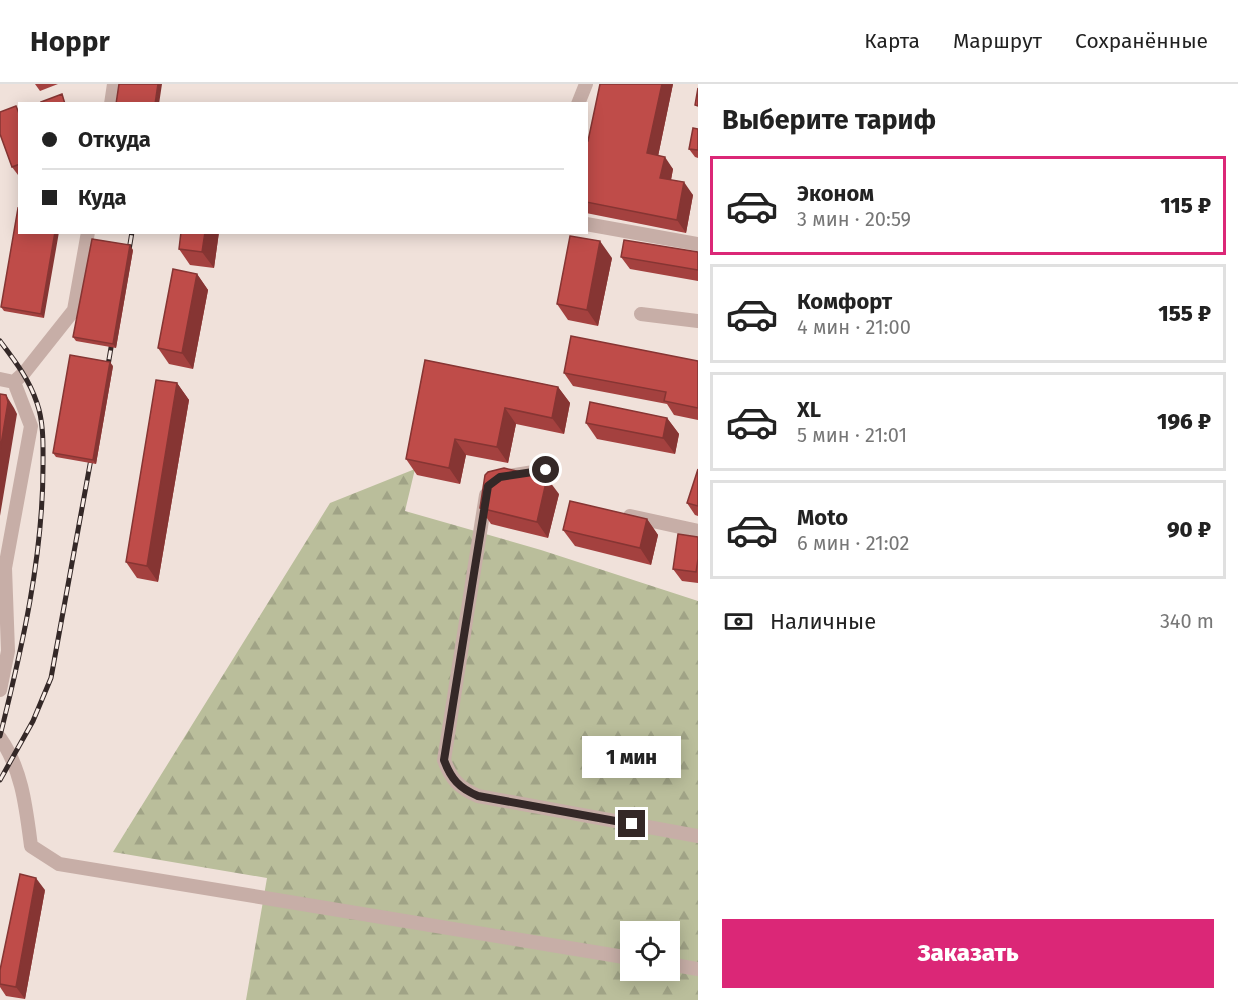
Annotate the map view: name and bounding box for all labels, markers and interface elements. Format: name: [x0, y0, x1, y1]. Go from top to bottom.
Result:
text: Hoppr: [30, 25, 110, 58]
text: Карта: [864, 28, 920, 54]
text: Маршрут: [953, 28, 1042, 54]
text: Сохранённые: [1075, 28, 1208, 54]
text: Выберите тариф: [722, 104, 936, 136]
text: Откуда: [78, 126, 151, 153]
icon: car: [725, 179, 779, 233]
text: Эконом: [797, 180, 874, 207]
text: Куда: [78, 184, 127, 211]
text: 115 ₽: [1160, 192, 1211, 219]
text: 3 мин · 20:59: [797, 207, 911, 231]
icon: car: [725, 287, 779, 341]
text: Комфорт: [797, 288, 892, 315]
text: 155 ₽: [1158, 300, 1211, 327]
text: 4 мин · 21:00: [797, 315, 911, 339]
icon: car: [725, 395, 779, 449]
text: XL: [797, 396, 821, 423]
text: 196 ₽: [1157, 408, 1211, 435]
text: 5 мин · 21:01: [797, 423, 907, 447]
route start: [532, 456, 559, 483]
icon: car: [725, 503, 779, 557]
text: Moto: [797, 504, 848, 531]
text: 90 ₽: [1167, 516, 1211, 543]
text: 6 мин · 21:02: [797, 531, 909, 555]
icon: cash: [722, 605, 755, 638]
text: Наличные: [770, 608, 876, 635]
text: 340 m: [1160, 609, 1214, 633]
callout: 1 мин: [582, 737, 682, 779]
text: 1 мин: [606, 745, 657, 769]
route end: [618, 810, 645, 837]
button: Заказать: [722, 919, 1214, 988]
map controls: [620, 921, 680, 981]
button: locate: [620, 921, 680, 981]

